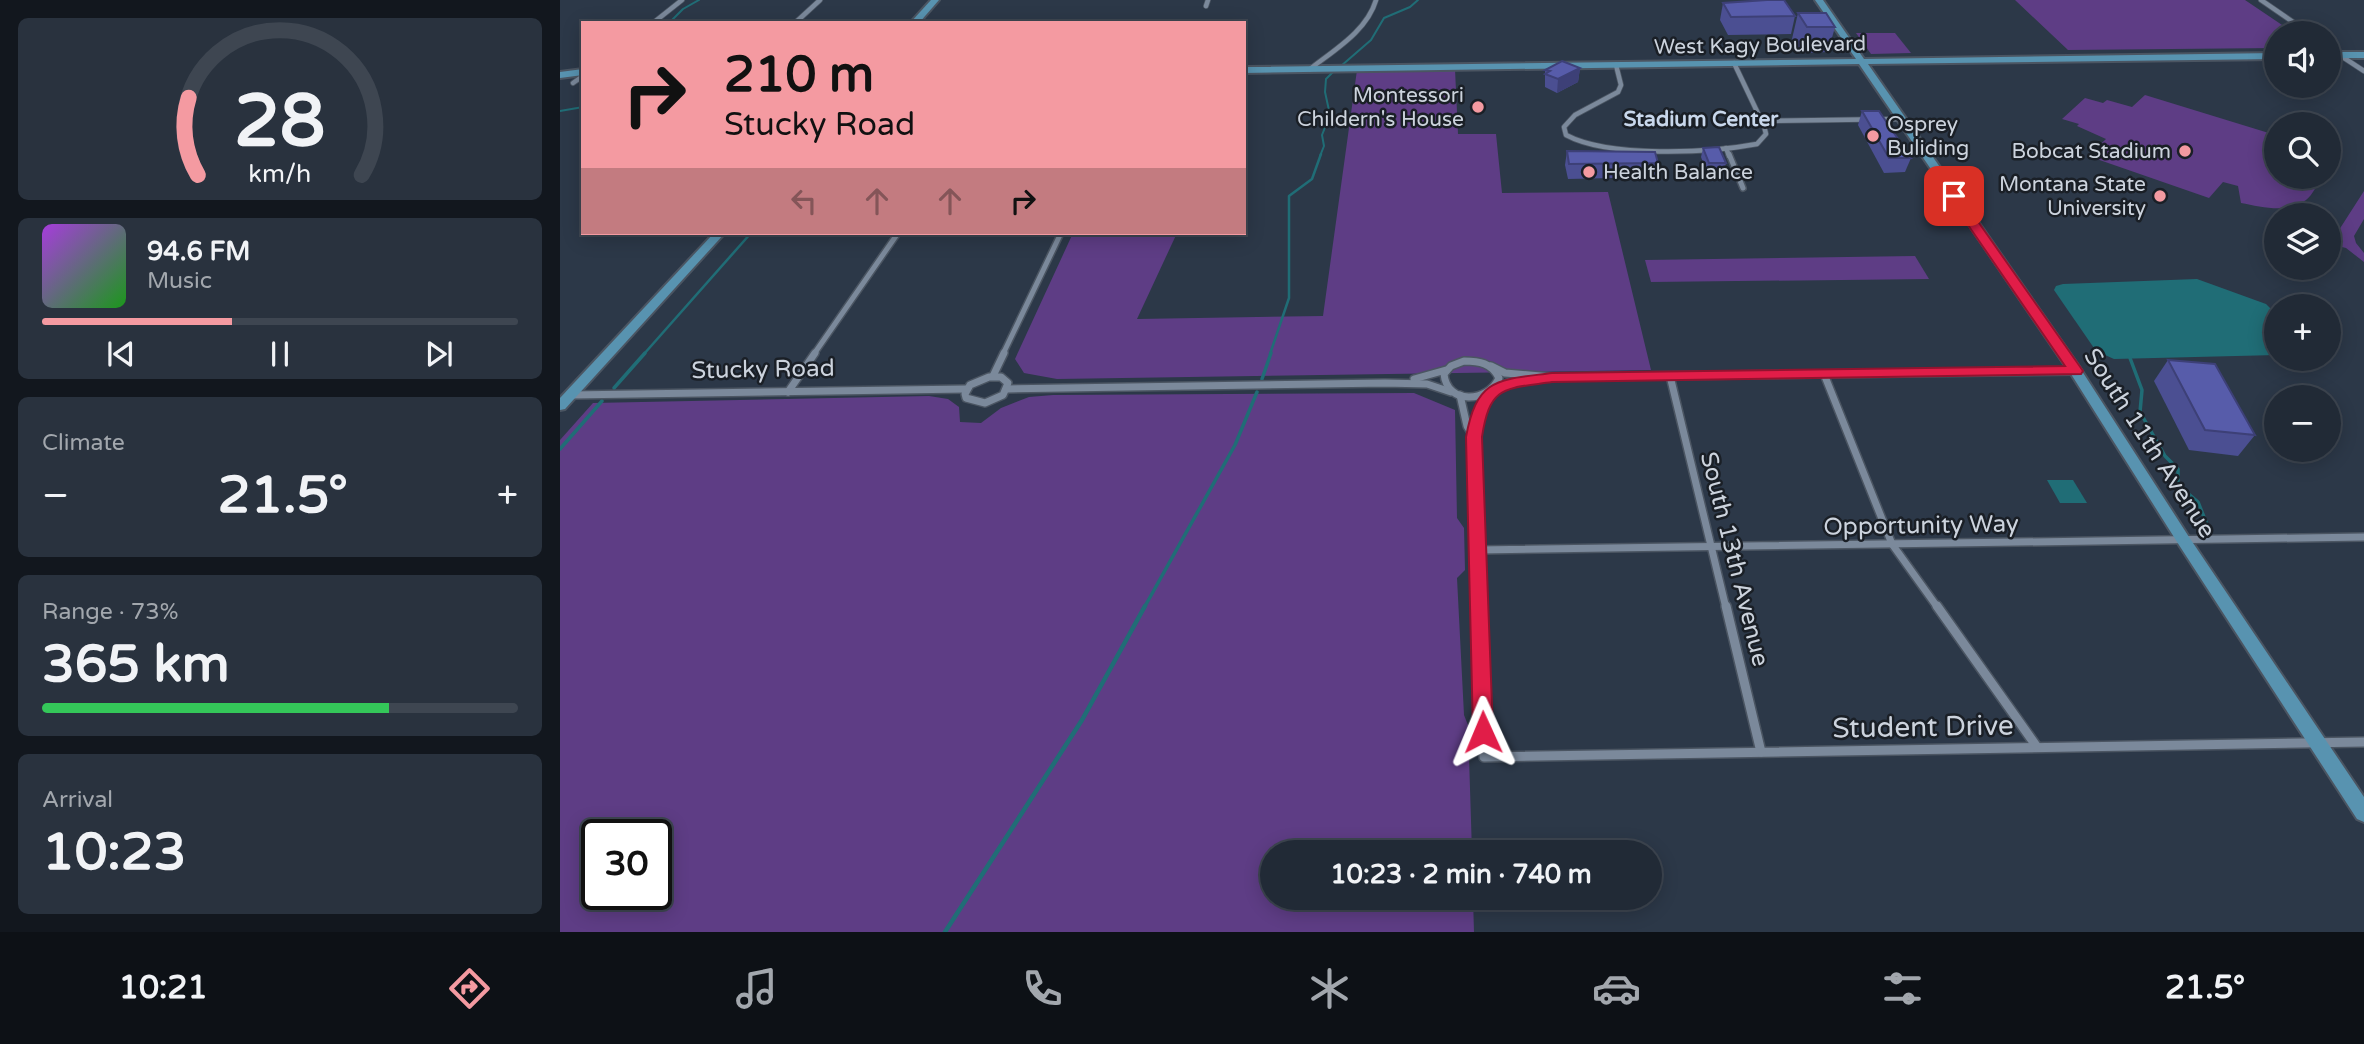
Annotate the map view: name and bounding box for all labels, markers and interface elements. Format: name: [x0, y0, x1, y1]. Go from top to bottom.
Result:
map controls: [2264, 21, 2341, 462]
button: sound: [2264, 21, 2341, 98]
street label: West Kagy Boulevard: [1654, 31, 1866, 60]
text: 210 m: [724, 46, 874, 105]
icon: right: [609, 49, 700, 140]
text: 28: [234, 78, 326, 166]
place label: Montessori Childern's House: [1297, 83, 1464, 132]
marker: Montessori Childern's House: [1470, 99, 1486, 115]
text: Stucky Road: [724, 106, 915, 144]
district label: Stadium Center: [1624, 107, 1779, 132]
place label: Osprey Buliding: [1887, 112, 1969, 161]
button: search: [2264, 112, 2341, 189]
marker: Osprey Buliding: [1865, 128, 1881, 144]
place label: Bobcat Stadium: [2011, 139, 2171, 164]
marker: Bobcat Stadium: [2177, 143, 2193, 159]
text: km/h: [249, 159, 311, 189]
place label: Health Balance: [1603, 160, 1753, 185]
marker: Health Balance: [1581, 164, 1597, 180]
pin: [1924, 166, 1984, 226]
place label: Montana State University: [1999, 172, 2146, 221]
icon: arrive: [1935, 177, 1973, 215]
icon: left: [785, 182, 823, 220]
icon: ahead: [858, 182, 896, 220]
icon: ahead: [931, 182, 969, 220]
icon: right: [1004, 182, 1042, 220]
marker: Montana State University: [2152, 188, 2168, 204]
button: layers: [2264, 203, 2341, 280]
text: 94.6 FM: [147, 236, 250, 267]
text: Music: [147, 267, 212, 295]
button: +: [2264, 294, 2341, 371]
icon: previous: [102, 335, 140, 373]
icon: pause: [261, 335, 299, 373]
icon: next: [420, 335, 458, 373]
street label: South 11th Avenue: [2077, 343, 2222, 543]
street label: Stucky Road: [691, 354, 835, 385]
button: −: [2264, 385, 2341, 462]
text: Climate: [42, 429, 125, 457]
street label: South 13th Avenue: [1694, 449, 1775, 669]
text: 21.5°: [218, 464, 348, 527]
text: −: [42, 473, 69, 519]
text: +: [497, 473, 518, 519]
street label: Opportunity Way: [1823, 509, 2019, 542]
text: Range · 73%: [42, 598, 178, 626]
text: 365 km: [42, 633, 230, 696]
position arrow: [1446, 695, 1520, 769]
street label: Student Drive: [1832, 708, 2014, 746]
text: Arrival: [42, 786, 113, 814]
speed limit sign: 30: [581, 819, 672, 910]
text: 10:23: [42, 821, 186, 884]
text: 10:23 · 2 min · 740 m: [1330, 859, 1592, 890]
icon: directions: [445, 964, 494, 1013]
icon: music: [732, 964, 781, 1013]
icon: phone: [1018, 964, 1067, 1013]
icon: climate: [1305, 964, 1354, 1013]
icon: car: [1592, 964, 1641, 1013]
icon: filters: [1878, 964, 1927, 1013]
text: 10:21: [119, 969, 208, 1007]
text: 21.5°: [2165, 969, 2245, 1007]

